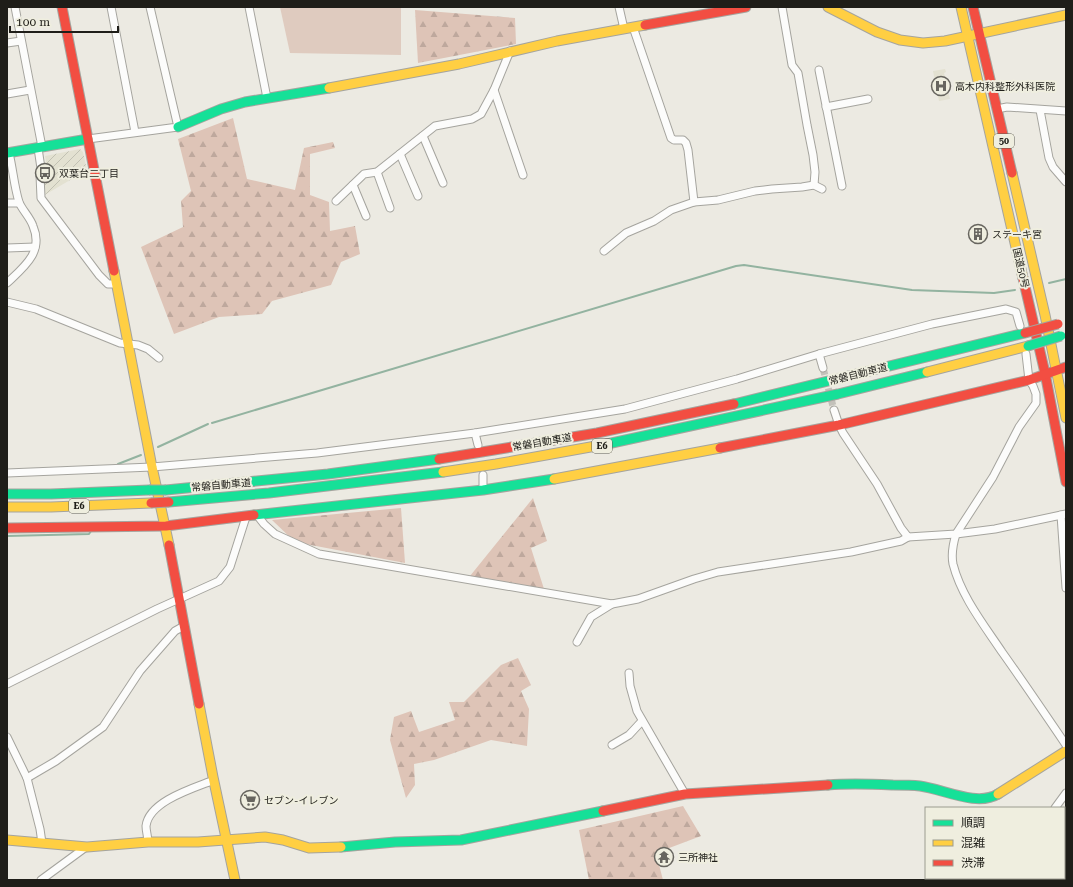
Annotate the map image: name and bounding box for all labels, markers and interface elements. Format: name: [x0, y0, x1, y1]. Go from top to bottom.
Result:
scale bar: [10, 8, 118, 34]
text: 100 m: [16, 15, 50, 29]
hospital icon: 高木内科整形外科医院: [930, 75, 952, 97]
place label: 高木内科整形外科医院: [955, 81, 1055, 92]
road number: 50: [994, 134, 1014, 148]
bus stop icon: 双葉台二丁目: [34, 162, 56, 184]
place label: 双葉台二丁目: [59, 168, 119, 179]
building icon: ステーキ宮: [967, 223, 989, 245]
place label: ステーキ宮: [992, 229, 1042, 240]
street label: 国道50号: [1011, 247, 1031, 289]
street label: 常磐自動車道: [828, 361, 888, 387]
street label: 常磐自動車道: [512, 431, 572, 453]
road number: E6: [592, 439, 612, 453]
street label: 常磐自動車道: [191, 477, 251, 493]
road number: E6: [69, 499, 89, 513]
supermarket icon: セブン-イレブン: [239, 789, 261, 811]
place label: セブン-イレブン: [264, 795, 338, 806]
legend: [925, 807, 1065, 879]
text: 順調: [961, 816, 985, 830]
text: 混雑: [961, 836, 985, 850]
temple icon: 三所神社: [653, 846, 675, 868]
place label: 三所神社: [678, 852, 718, 863]
text: 渋滞: [961, 856, 985, 870]

